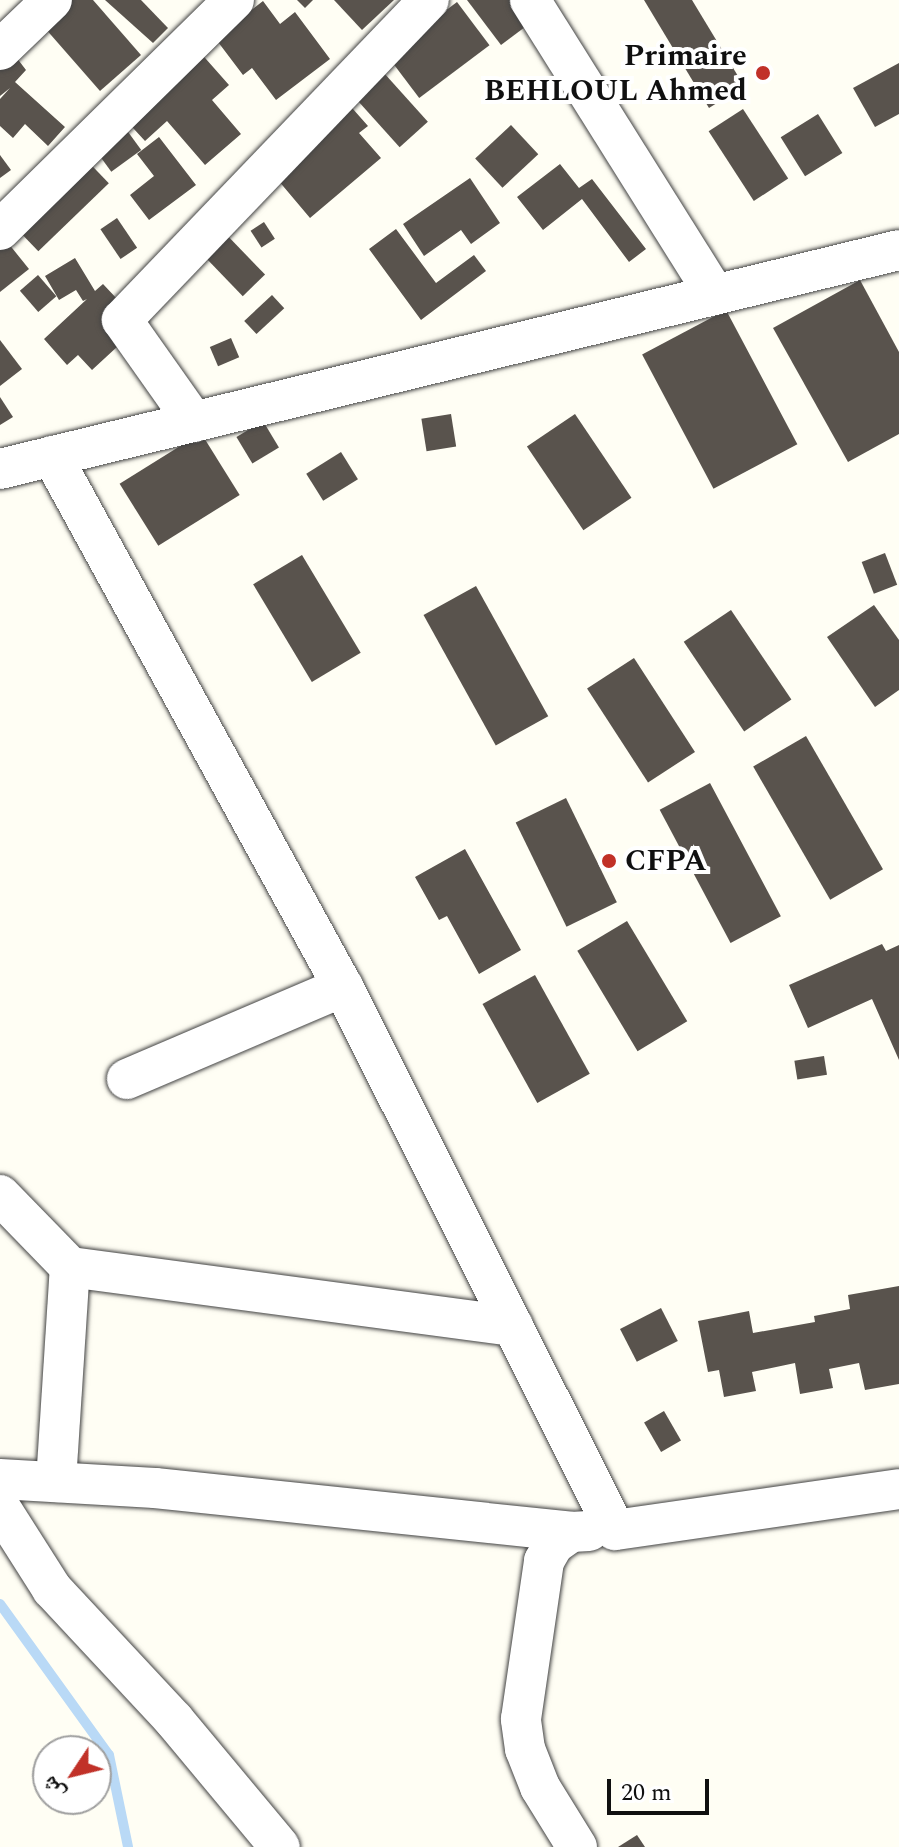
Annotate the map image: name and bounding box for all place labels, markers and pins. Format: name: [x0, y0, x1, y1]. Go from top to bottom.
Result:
place label: Primaire BEHLOUL Ahmed: [484, 38, 747, 108]
marker: Primaire BEHLOUL Ahmed: [754, 64, 772, 82]
place label: CFPA: [625, 843, 707, 879]
marker: CFPA: [600, 852, 618, 870]

